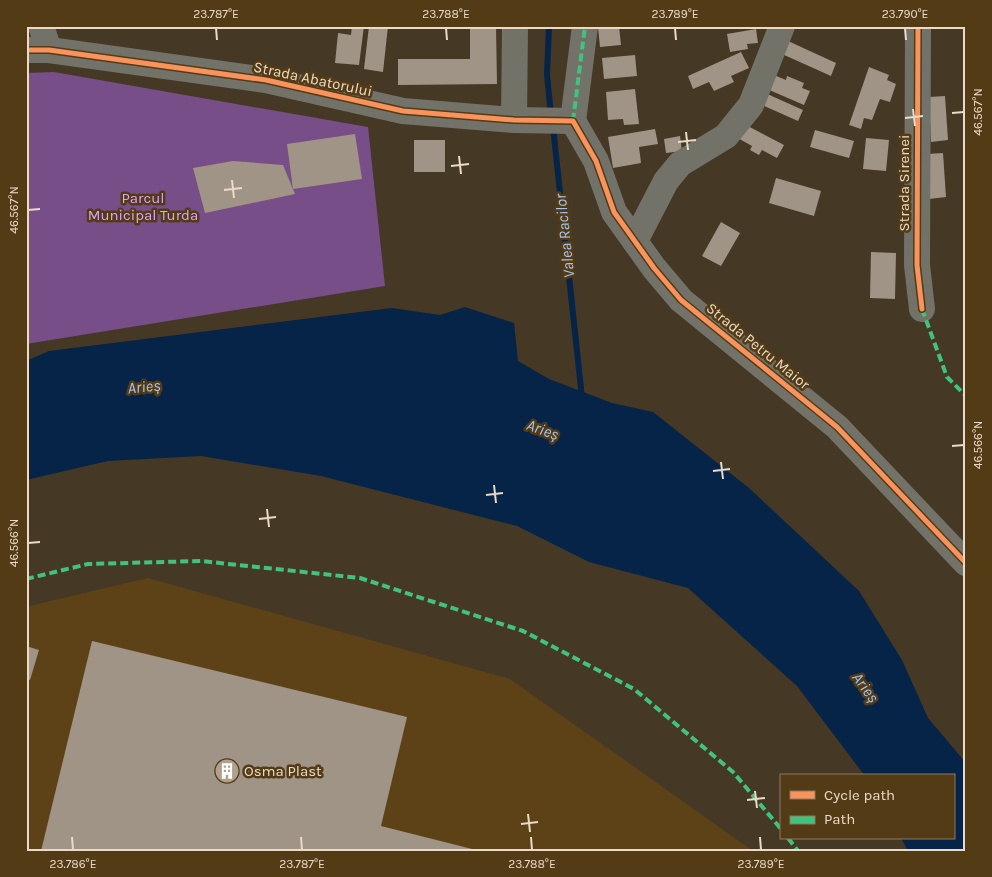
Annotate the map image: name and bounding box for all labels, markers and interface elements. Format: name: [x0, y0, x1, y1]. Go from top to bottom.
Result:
text: 23.787°E: [193, 7, 239, 21]
text: 23.788°E: [422, 7, 470, 21]
text: 23.789°E: [652, 7, 698, 21]
text: 23.790°E: [882, 7, 928, 21]
street label: Strada Abatorului: [252, 58, 374, 100]
text: 46.567°N: [971, 88, 985, 136]
street label: Strada Sirenei: [895, 135, 913, 231]
text: 46.567°N: [7, 186, 21, 234]
park label: Parcul Municipal Turda: [88, 189, 198, 224]
water label: Valea Racilor: [551, 192, 578, 279]
street label: Strada Petru Maior: [703, 299, 814, 394]
water label: Arieș: [127, 376, 162, 397]
water label: Arieș: [524, 415, 562, 444]
text: 46.566°N: [971, 421, 985, 469]
text: 46.566°N: [7, 519, 21, 567]
water label: Arieș: [848, 668, 883, 707]
building icon: Osma Plast: [214, 758, 240, 784]
place label: Osma Plast: [244, 762, 322, 780]
legend: [780, 774, 954, 840]
text: Cycle path: [824, 786, 895, 804]
text: Path: [824, 810, 855, 828]
text: 23.786°E: [50, 857, 96, 871]
text: 23.787°E: [279, 857, 325, 871]
text: 23.788°E: [508, 857, 556, 871]
text: 23.789°E: [738, 857, 784, 871]

